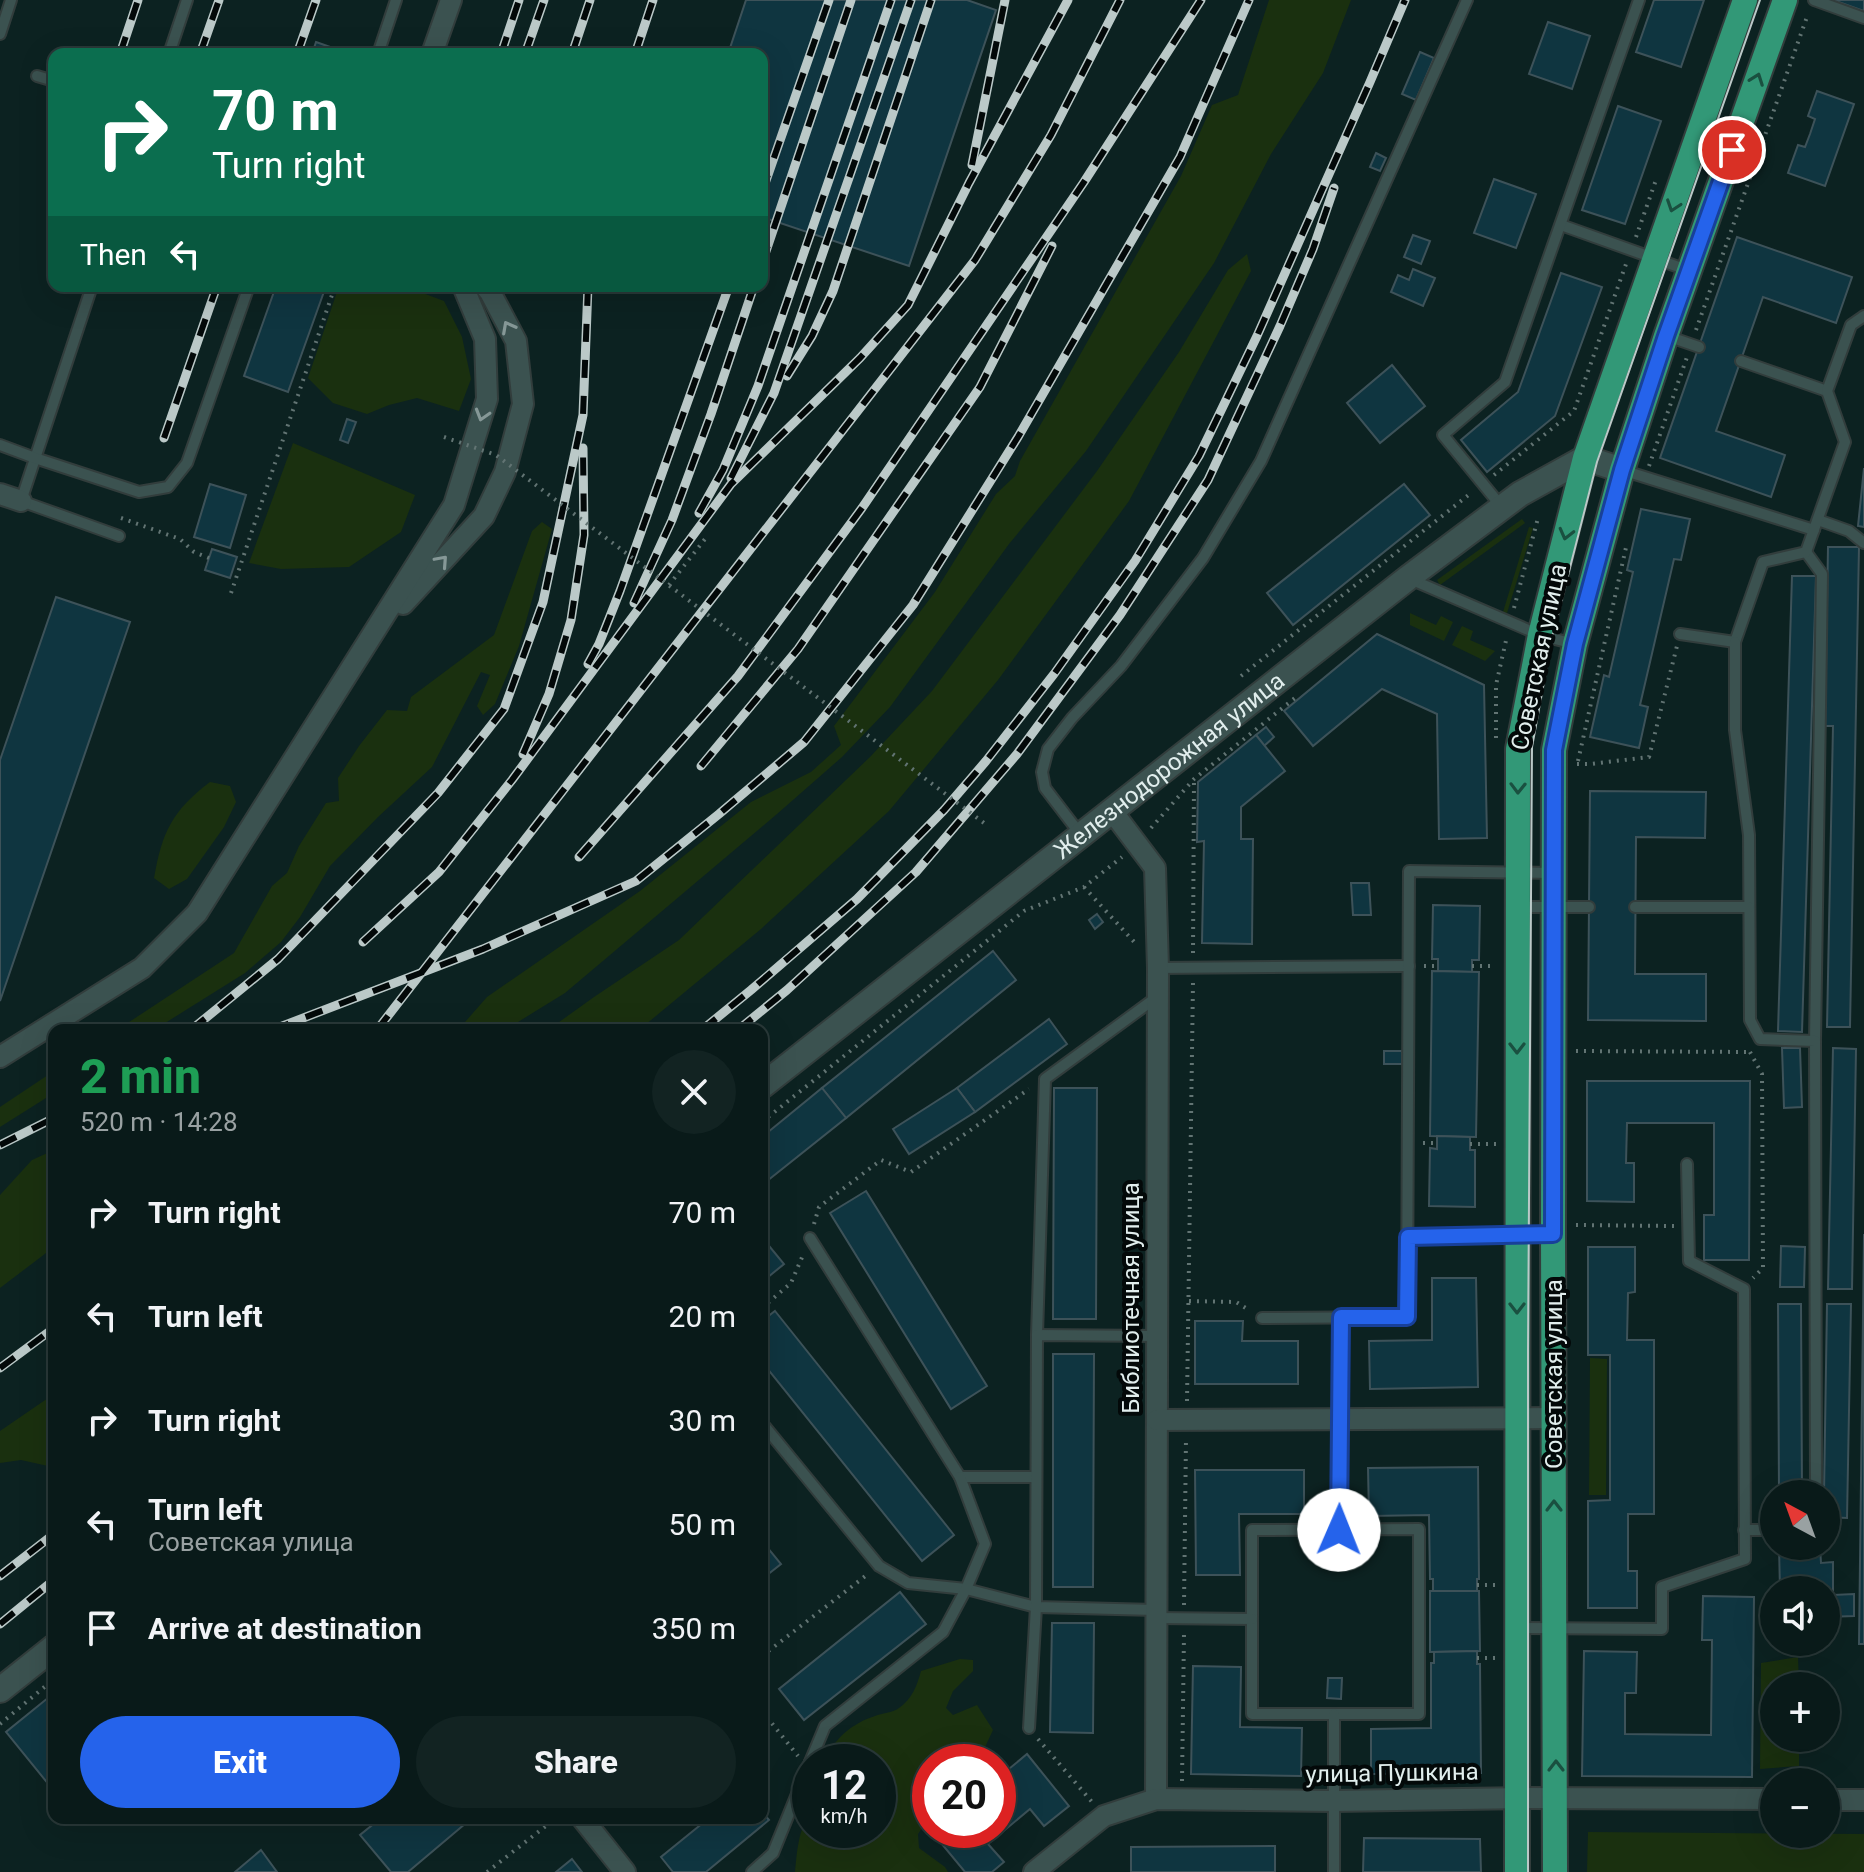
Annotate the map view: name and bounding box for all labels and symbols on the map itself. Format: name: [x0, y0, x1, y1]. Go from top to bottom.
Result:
one-way arrow: [1748, 72, 1764, 86]
pin: [1698, 116, 1766, 184]
one-way arrow: [1666, 198, 1682, 212]
one-way arrow: [503, 321, 518, 335]
one-way arrow: [476, 407, 492, 421]
one-way arrow: [1558, 526, 1575, 540]
one-way arrow: [433, 556, 447, 571]
street label: Советская улица: [1506, 561, 1572, 753]
street label: Железнодорожная улица: [1048, 667, 1290, 865]
one-way arrow: [1509, 782, 1526, 795]
one-way arrow: [1508, 1042, 1526, 1055]
street label: Библиотечная улица: [1117, 1182, 1145, 1414]
street label: Советская улица: [1540, 1279, 1568, 1469]
one-way arrow: [1509, 1302, 1526, 1315]
north arrow: [1760, 1480, 1840, 1560]
position arrow: [1297, 1488, 1381, 1572]
one-way arrow: [1546, 1499, 1563, 1512]
speed limit sign: 20: [912, 1744, 1016, 1848]
street label: улица Пушкина: [1305, 1757, 1479, 1789]
one-way arrow: [1547, 1759, 1565, 1772]

